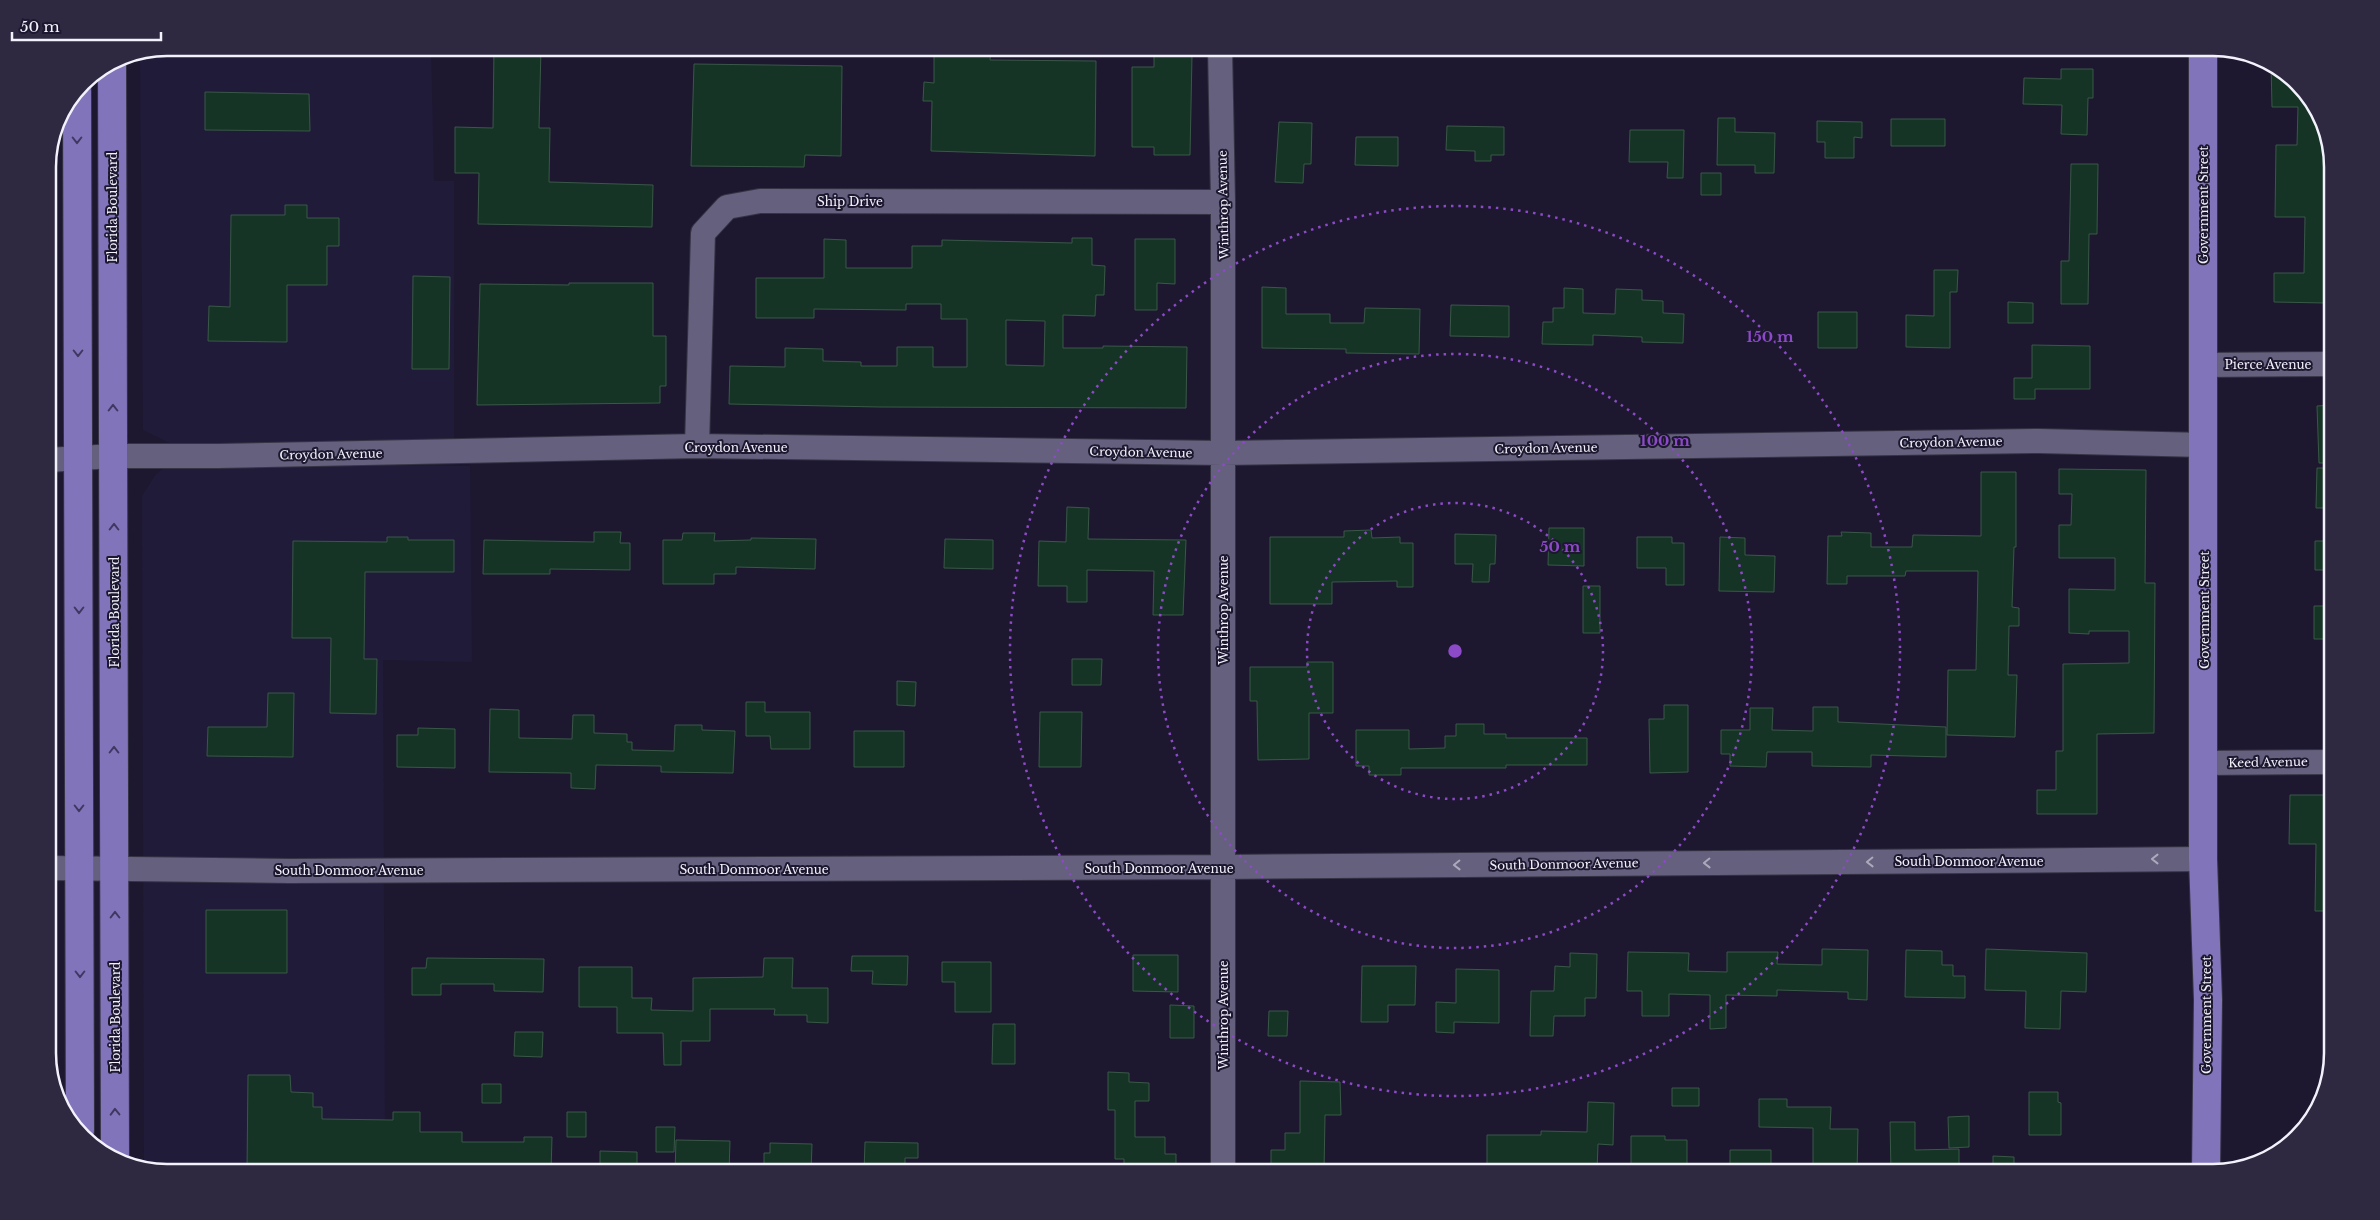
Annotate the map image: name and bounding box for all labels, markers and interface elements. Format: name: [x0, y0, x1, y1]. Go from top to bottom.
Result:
scale bar: [12, 10, 161, 42]
text: 50 m: [20, 17, 60, 36]
one-way arrow: [72, 136, 82, 144]
street label: Government Street: [2196, 146, 2211, 264]
street label: Winthrop Avenue: [1215, 150, 1231, 261]
street label: Florida Boulevard: [105, 152, 120, 262]
street label: Ship Drive: [817, 194, 883, 209]
text: 150 m: [1746, 327, 1794, 346]
one-way arrow: [73, 349, 83, 357]
street label: Pierce Avenue: [2225, 357, 2312, 372]
one-way arrow: [108, 403, 118, 411]
text: 100 m: [1640, 431, 1690, 450]
street label: Croydon Avenue: [1899, 434, 2003, 450]
street label: Croydon Avenue: [684, 440, 788, 455]
street label: Croydon Avenue: [1494, 440, 1598, 456]
street label: Croydon Avenue: [1089, 444, 1193, 460]
street label: Croydon Avenue: [279, 446, 383, 462]
one-way arrow: [109, 523, 119, 531]
text: 50 m: [1540, 537, 1581, 556]
street label: Government Street: [2197, 551, 2212, 669]
street label: Winthrop Avenue: [1216, 555, 1231, 666]
street label: Florida Boulevard: [107, 557, 122, 667]
one-way arrow: [74, 607, 84, 615]
centre of rings: [1446, 642, 1464, 660]
one-way arrow: [109, 745, 119, 753]
street label: Keed Avenue: [2228, 754, 2308, 770]
one-way arrow: [74, 804, 84, 812]
street label: South Donmoor Avenue: [1894, 854, 2044, 869]
one-way arrow: [2150, 854, 2158, 864]
street label: South Donmoor Avenue: [1489, 855, 1639, 873]
one-way arrow: [1865, 857, 1873, 867]
one-way arrow: [1703, 858, 1710, 868]
one-way arrow: [1453, 860, 1461, 871]
street label: South Donmoor Avenue: [1084, 861, 1234, 876]
street label: South Donmoor Avenue: [679, 862, 829, 877]
street label: South Donmoor Avenue: [274, 863, 424, 878]
one-way arrow: [110, 911, 120, 918]
street label: Government Street: [2199, 956, 2214, 1074]
street label: Winthrop Avenue: [1216, 960, 1231, 1071]
street label: Florida Boulevard: [108, 962, 123, 1072]
one-way arrow: [75, 970, 85, 978]
one-way arrow: [110, 1107, 120, 1115]

